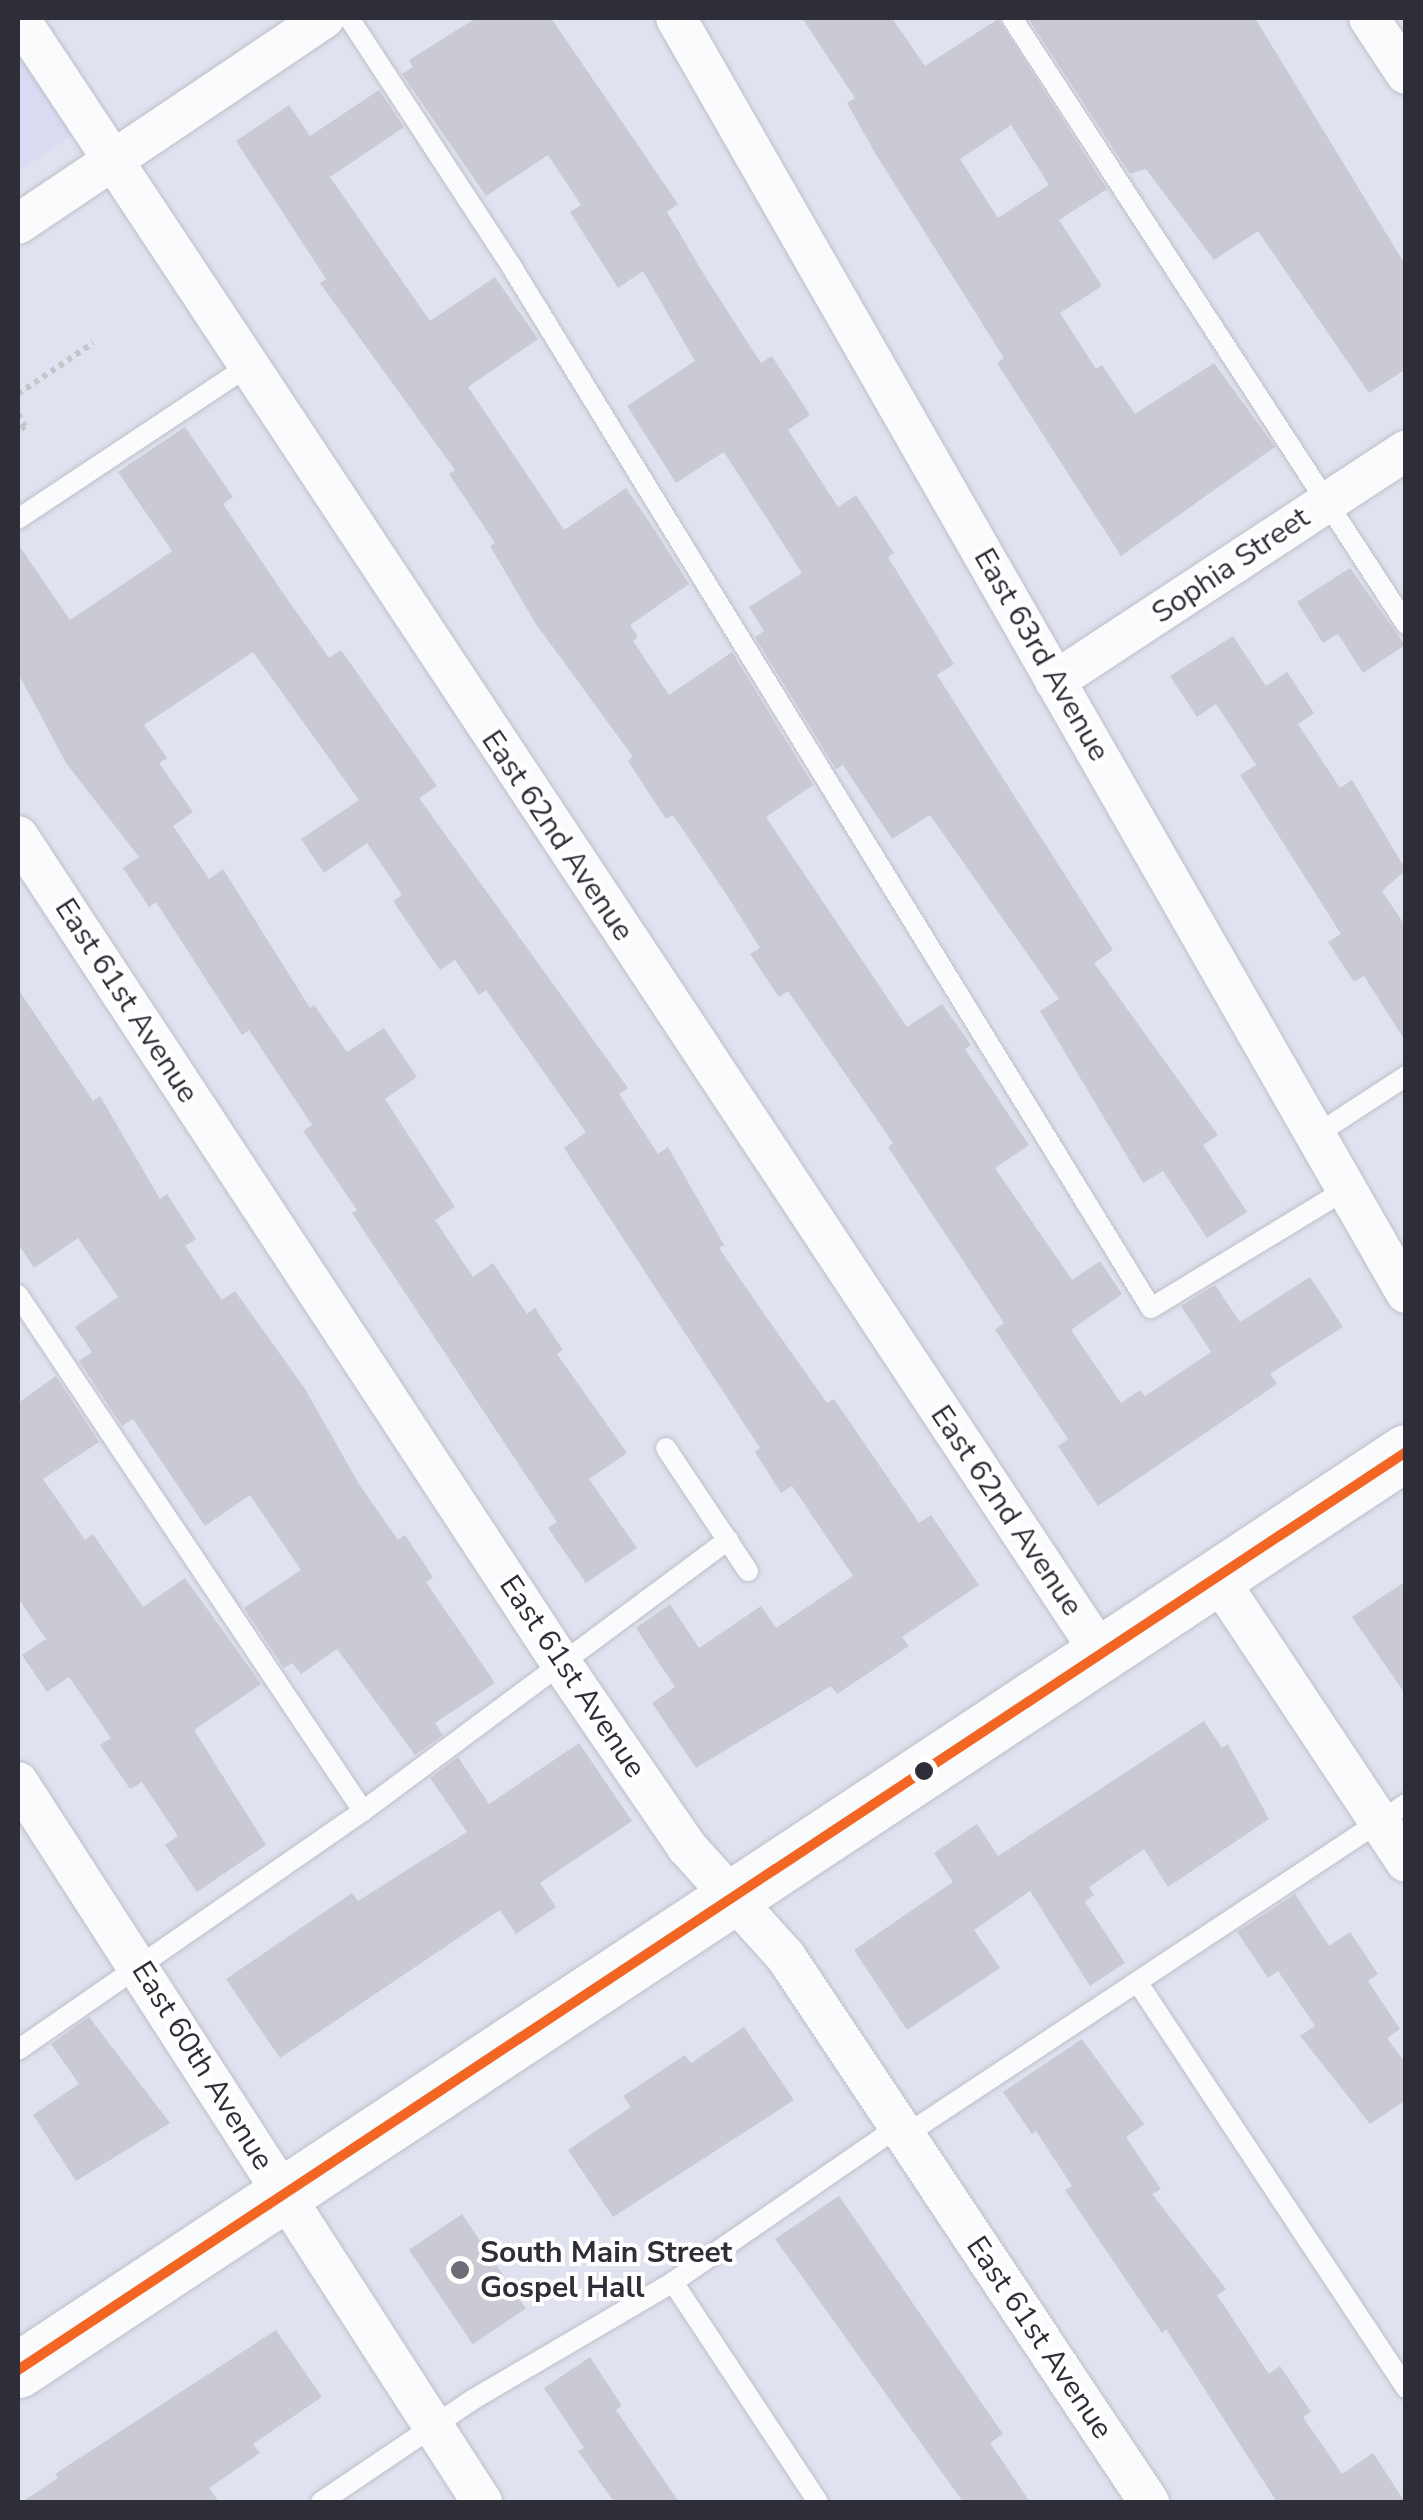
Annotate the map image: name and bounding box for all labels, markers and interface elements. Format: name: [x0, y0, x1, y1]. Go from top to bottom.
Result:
street label: Sophia Street: [1145, 500, 1317, 632]
street label: East 63rd Avenue: [966, 542, 1116, 768]
street label: East 62nd Avenue: [473, 724, 641, 948]
street label: East 61st Avenue: [47, 892, 205, 1110]
street label: East 62nd Avenue: [922, 1399, 1090, 1623]
street label: East 61st Avenue: [491, 1569, 653, 1785]
unlabelled marker: [914, 1761, 934, 1781]
street label: East 60th Avenue: [123, 1955, 281, 2177]
street label: East 61st Avenue: [958, 2230, 1120, 2446]
place label: South Main Street Gospel Hall: [480, 2235, 732, 2306]
marker: South Main Street Gospel Hall: [449, 2259, 471, 2281]

